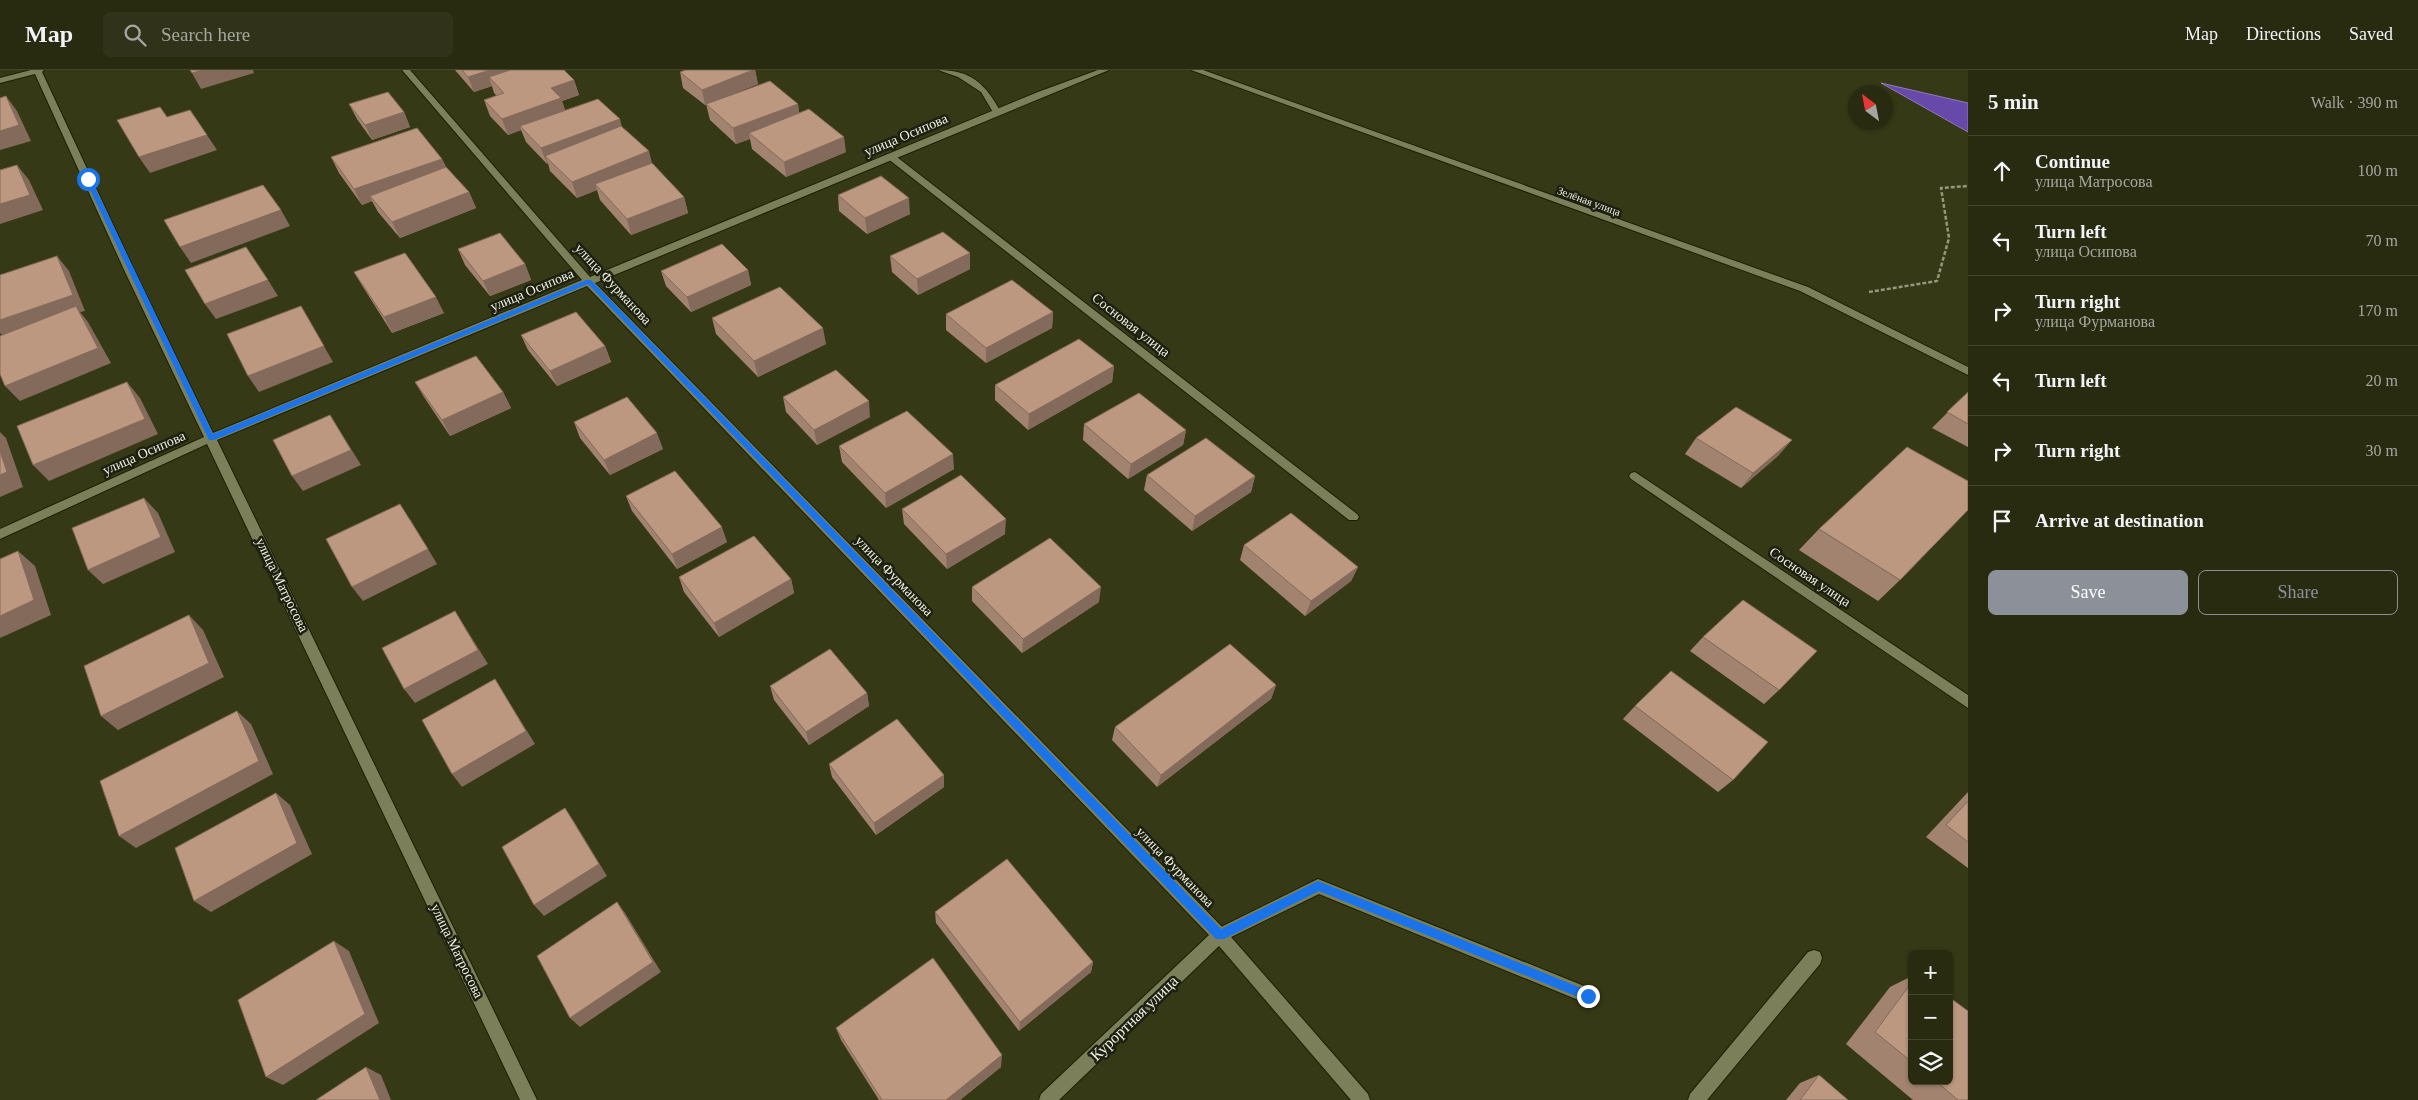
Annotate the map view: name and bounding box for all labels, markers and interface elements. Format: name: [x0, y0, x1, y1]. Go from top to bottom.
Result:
search box: [103, 12, 453, 57]
text: Map: [25, 21, 73, 47]
icon: search: [121, 21, 149, 49]
text: Search here: [161, 24, 250, 45]
text: Map: [2185, 24, 2218, 44]
text: Directions: [2246, 24, 2321, 44]
text: Saved: [2349, 24, 2393, 44]
north arrow: [1848, 85, 1893, 130]
text: 5 min: [1988, 90, 2039, 114]
text: Walk · 390 m: [2311, 94, 2398, 111]
street label: улица Осипова: [862, 110, 951, 159]
text: Continue: [2035, 151, 2110, 172]
icon: ahead: [1988, 157, 2016, 185]
text: 100 m: [2358, 162, 2398, 179]
route start: [77, 168, 100, 191]
text: улица Матросова: [2035, 173, 2153, 190]
street label: Зелёная улица: [1556, 184, 1622, 218]
text: Turn left: [2035, 221, 2107, 242]
icon: left: [1988, 227, 2016, 255]
text: 70 m: [2366, 232, 2398, 249]
street label: улица Фурманова: [572, 240, 655, 328]
text: улица Осипова: [2035, 243, 2137, 260]
street label: улица Осипова: [488, 265, 577, 314]
street label: Сосновая улица: [1089, 290, 1173, 360]
text: Turn right: [2035, 291, 2120, 312]
icon: right: [1988, 297, 2016, 325]
text: 170 m: [2358, 302, 2398, 319]
text: улица Фурманова: [2035, 313, 2155, 330]
icon: left: [1988, 367, 2016, 395]
text: Turn left: [2035, 370, 2107, 391]
text: 20 m: [2366, 372, 2398, 389]
street label: улица Осипова: [100, 428, 188, 478]
icon: right: [1988, 437, 2016, 465]
text: Turn right: [2035, 440, 2120, 461]
text: 30 m: [2366, 442, 2398, 459]
icon: arrive: [1988, 507, 2016, 535]
text: Arrive at destination: [2035, 510, 2204, 531]
street label: улица Фурманова: [852, 533, 936, 620]
street label: улица Матросова: [253, 535, 312, 635]
street label: Сосновая улица: [1767, 544, 1854, 610]
button: Save: [1988, 570, 2188, 615]
button: Share: [2198, 570, 2398, 615]
street label: улица Фурманова: [1133, 824, 1217, 911]
street label: улица Матросова: [428, 901, 487, 1001]
map controls: [1908, 950, 1953, 1085]
button: +: [1908, 950, 1953, 995]
street label: Курортная улица: [1087, 972, 1182, 1065]
route end: [1577, 985, 1600, 1008]
button: −: [1908, 995, 1953, 1040]
button: layers: [1908, 1040, 1953, 1085]

